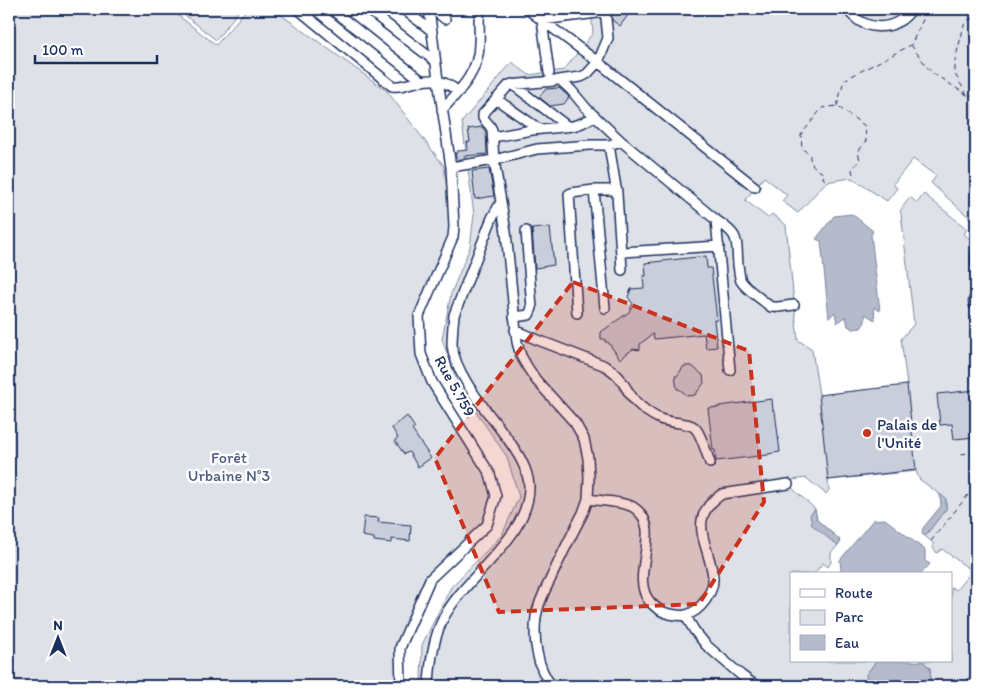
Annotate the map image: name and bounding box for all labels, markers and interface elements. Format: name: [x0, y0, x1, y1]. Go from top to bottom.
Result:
scale bar: [35, 32, 158, 64]
text: 100 m: [42, 41, 84, 59]
street label: Rue 5.759: [431, 352, 479, 420]
place label: Palais de l'Unité: [877, 415, 937, 452]
marker: Palais de l'Unité: [861, 427, 873, 439]
park label: Forêt Urbaine N°3: [188, 448, 270, 485]
legend: [790, 572, 952, 662]
text: Route: [835, 584, 873, 602]
text: Parc: [835, 608, 864, 626]
north arrow: [32, 612, 82, 662]
text: N: [53, 617, 63, 634]
text: Eau: [835, 634, 859, 652]

